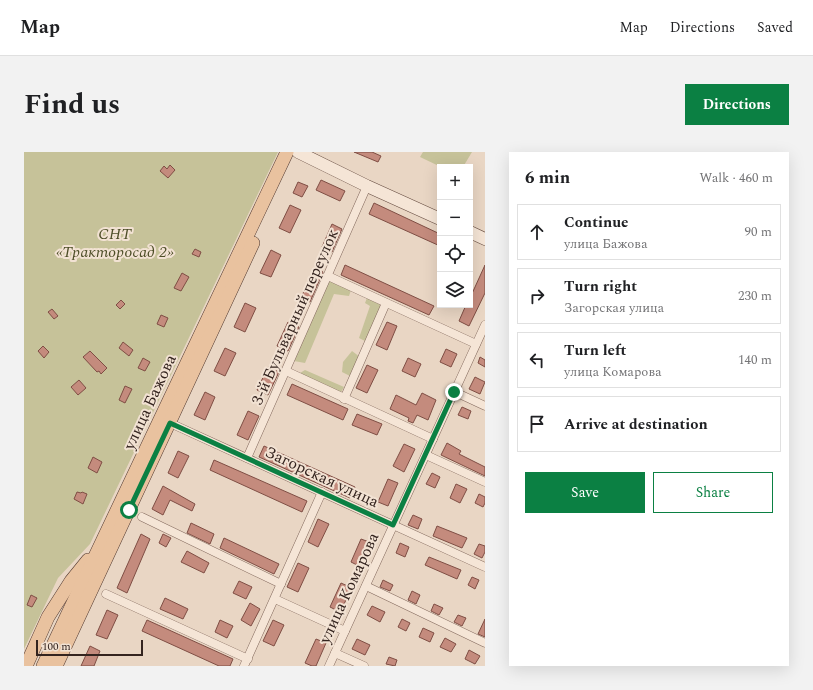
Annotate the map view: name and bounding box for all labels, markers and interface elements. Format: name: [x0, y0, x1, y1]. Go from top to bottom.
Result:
text: Map: [20, 13, 60, 42]
text: Map: [620, 17, 648, 38]
text: Directions: [670, 17, 735, 38]
text: Saved: [757, 17, 793, 38]
text: Find us: [24, 83, 120, 126]
button: Directions: [685, 84, 789, 125]
map controls: [437, 164, 473, 308]
button: +: [437, 164, 473, 200]
text: 6 min: [525, 165, 570, 191]
text: Walk · 460 m: [699, 168, 773, 188]
button: −: [437, 200, 473, 236]
text: Continue: [564, 211, 629, 234]
icon: ahead: [526, 221, 548, 243]
park label: СНТ «Тракторосад 2»: [56, 222, 174, 264]
text: 90 m: [745, 222, 772, 242]
street label: 3-й Бульварный переулок: [245, 225, 345, 409]
text: улица Бажова: [564, 234, 648, 254]
button: locate: [437, 236, 473, 272]
button: layers: [437, 272, 473, 308]
text: Turn right: [564, 275, 637, 298]
icon: right: [526, 285, 548, 307]
text: 230 m: [738, 286, 772, 306]
text: Загорская улица: [564, 298, 664, 318]
text: Turn left: [564, 339, 626, 362]
icon: left: [526, 349, 548, 371]
street label: улица Бажова: [117, 350, 183, 455]
text: 140 m: [738, 350, 772, 370]
text: улица Комарова: [564, 362, 662, 382]
route end: [445, 383, 463, 401]
icon: arrive: [526, 413, 548, 435]
text: Arrive at destination: [564, 413, 708, 436]
street label: Загорская улица: [261, 440, 383, 514]
button: Save: [525, 472, 645, 513]
button: Share: [653, 472, 773, 513]
route start: [120, 501, 138, 519]
street label: улица Комарова: [312, 528, 385, 648]
scale bar: [36, 638, 143, 657]
text: 100 m: [42, 638, 71, 655]

